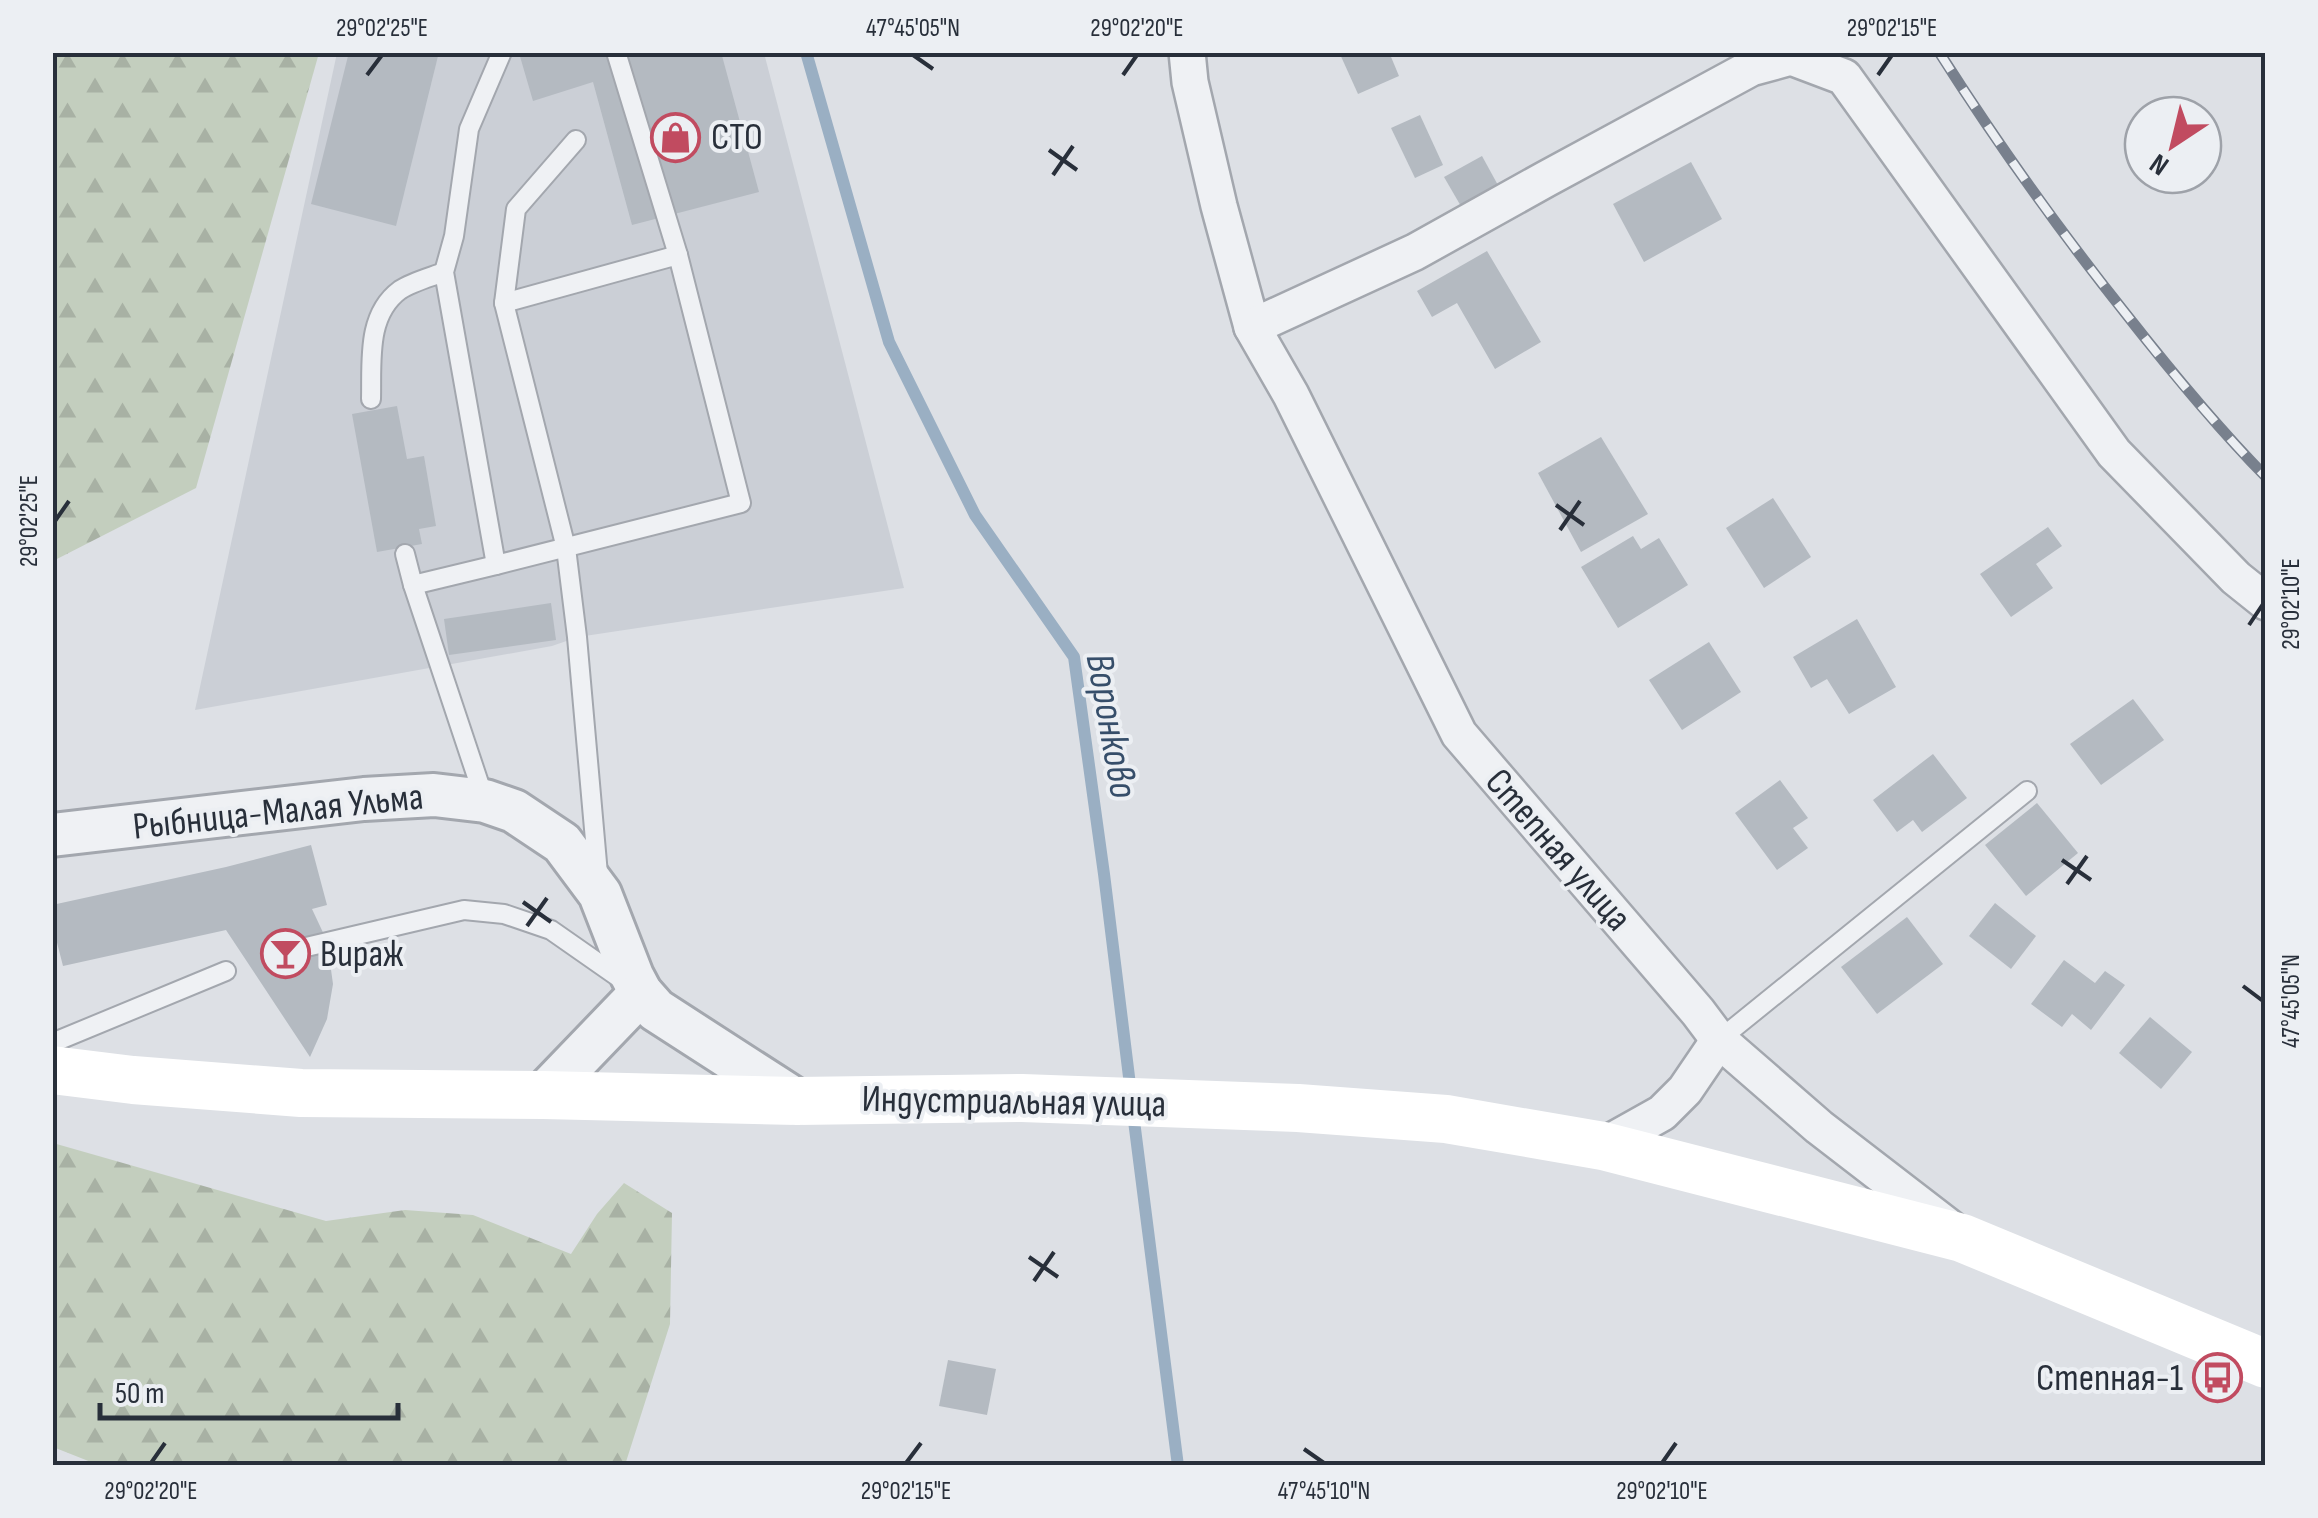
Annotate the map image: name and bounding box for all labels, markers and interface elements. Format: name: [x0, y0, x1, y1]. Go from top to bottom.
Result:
text: 29°02'25"E: [336, 13, 428, 44]
text: 47°45'05"N: [866, 13, 960, 44]
text: 29°02'20"E: [1090, 13, 1184, 44]
text: 29°02'15"E: [1847, 13, 1937, 44]
north arrow: [2123, 95, 2223, 195]
shop icon: СТО: [650, 111, 702, 163]
place label: СТО: [711, 115, 763, 160]
text: N: [2144, 146, 2175, 182]
text: 29°02'25"E: [14, 475, 45, 567]
text: 29°02'10"E: [2276, 558, 2307, 650]
water label: Воронково: [1075, 650, 1147, 802]
street label: Степная улица: [1475, 760, 1641, 940]
street label: Рыбница-Малая Ульма: [131, 774, 425, 850]
bar icon: Вираж: [259, 928, 311, 980]
place label: Вираж: [320, 932, 404, 977]
text: 47°45'05"N: [2276, 954, 2307, 1048]
street label: Индустриальная улица: [861, 1077, 1167, 1127]
bus stop icon: Степная-1: [2192, 1352, 2244, 1404]
place label: Степная-1: [2036, 1356, 2183, 1401]
scale bar: [100, 1358, 398, 1420]
text: 50 m: [115, 1376, 164, 1412]
text: 29°02'20"E: [104, 1476, 198, 1507]
text: 29°02'15"E: [861, 1476, 951, 1507]
text: 47°45'10"N: [1278, 1476, 1370, 1507]
text: 29°02'10"E: [1616, 1476, 1708, 1507]

